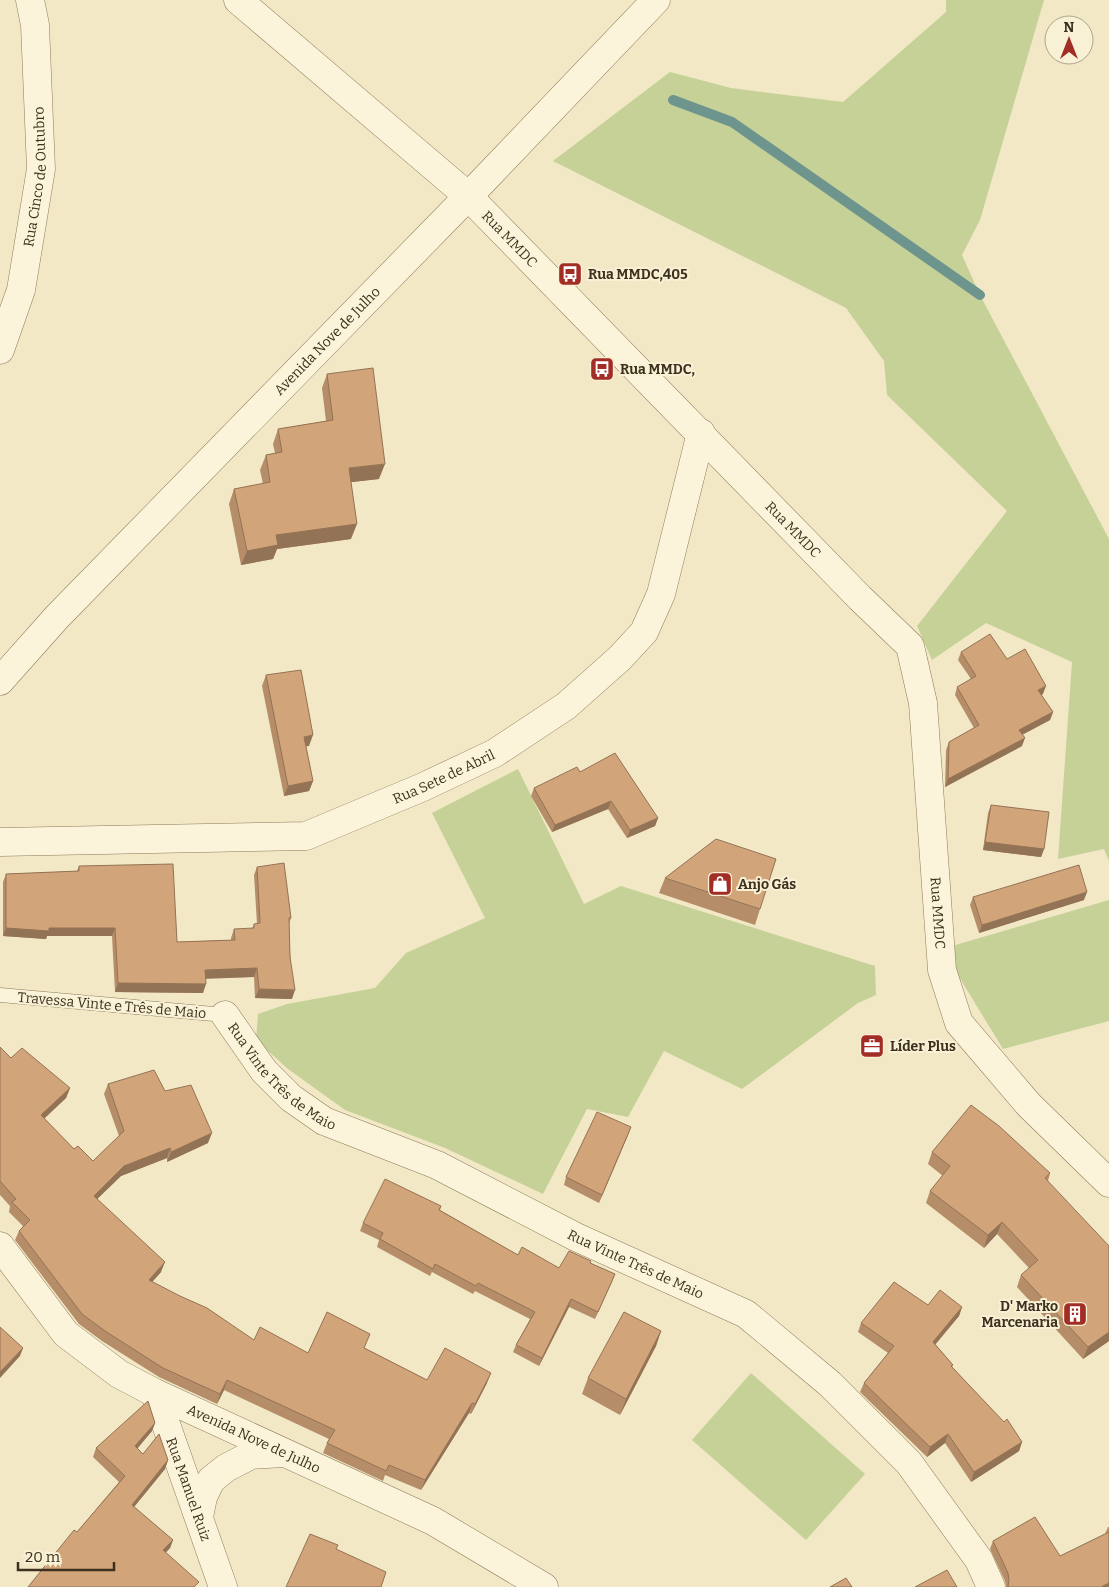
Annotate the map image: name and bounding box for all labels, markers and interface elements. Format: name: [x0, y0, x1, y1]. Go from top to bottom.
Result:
north arrow: [1044, 15, 1094, 65]
text: N: [1064, 19, 1075, 36]
street label: Rua Cinco de Outubro: [20, 106, 50, 248]
street label: Rua MMDC: [478, 207, 541, 271]
bus stop icon: Rua MMDC,405: [557, 261, 583, 287]
place label: Rua MMDC,405: [588, 266, 688, 283]
street label: Avenida Nove de Julho: [271, 283, 384, 399]
bus stop icon: Rua MMDC,: [589, 356, 615, 382]
place label: Rua MMDC,: [620, 361, 695, 378]
street label: Rua MMDC: [762, 498, 824, 562]
street label: Rua Sete de Abril: [390, 746, 498, 808]
shop icon: Anjo Gás: [707, 871, 733, 897]
place label: Anjo Gás: [738, 876, 796, 893]
street label: Rua MMDC: [926, 876, 948, 950]
street label: Travessa Vinte e Três de Maio: [17, 989, 207, 1022]
street label: Rua Vinte Três de Maio: [224, 1020, 338, 1134]
office icon: Líder Plus: [859, 1033, 885, 1059]
place label: Líder Plus: [890, 1038, 956, 1055]
street label: Rua Vinte Três de Maio: [565, 1226, 706, 1303]
place label: D' Marko Marcenaria: [982, 1298, 1058, 1331]
building icon: D' Marko Marcenaria: [1062, 1301, 1088, 1327]
street label: Avenida Nove de Julho: [184, 1401, 323, 1477]
street label: Rua Manuel Ruiz: [162, 1435, 214, 1544]
scale bar: [18, 1540, 114, 1572]
text: 20 m: [25, 1548, 61, 1566]

